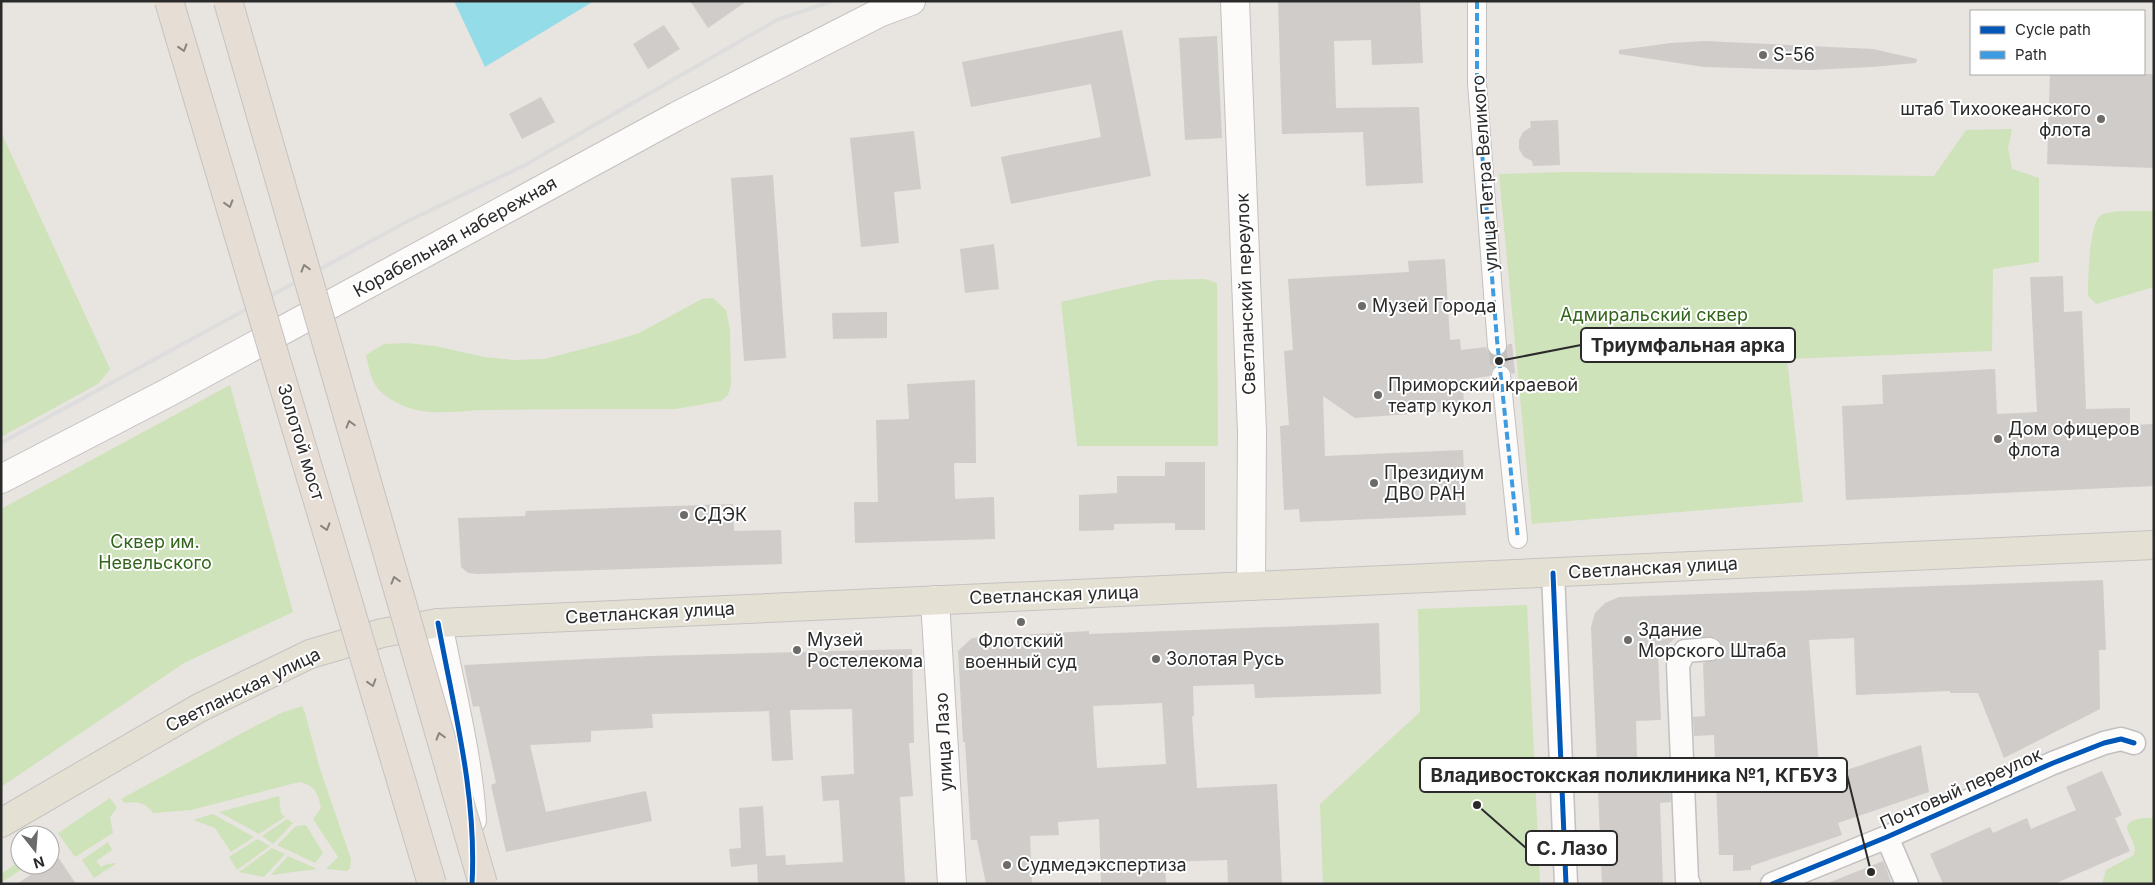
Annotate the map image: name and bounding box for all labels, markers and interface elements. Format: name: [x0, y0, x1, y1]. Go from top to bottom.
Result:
legend: [1970, 10, 2145, 75]
text: Cycle path: [2015, 20, 2091, 39]
one-way arrow: [178, 43, 188, 52]
place label: S-56: [1773, 44, 1815, 65]
text: Path: [2015, 45, 2047, 64]
marker: S-56: [1757, 49, 1769, 61]
street label: улица Петра Великого: [1467, 74, 1502, 272]
place label: штаб Тихоокеанского флота: [1900, 98, 2091, 140]
marker: штаб Тихоокеанского флота: [2095, 113, 2107, 125]
street label: Корабельная набережная: [349, 172, 560, 301]
street label: Светланский переулок: [1231, 192, 1260, 395]
one-way arrow: [224, 199, 234, 207]
one-way arrow: [300, 263, 311, 272]
place label: Музей Города: [1372, 295, 1496, 316]
marker: Музей Города: [1356, 300, 1368, 312]
park label: Адмиральский сквер: [1560, 304, 1748, 325]
callout: Триумфальная арка: [1581, 328, 1795, 362]
text: Триумфальная арка: [1591, 334, 1785, 357]
place label: Приморский краевой театр кукол: [1388, 374, 1578, 416]
street label: Золотой мост: [274, 381, 329, 503]
marker: Приморский краевой театр кукол: [1372, 389, 1384, 401]
place label: Дом офицеров флота: [2008, 418, 2140, 460]
one-way arrow: [346, 420, 356, 428]
marker: Дом офицеров флота: [1992, 433, 2004, 445]
place label: Президиум ДВО РАН: [1384, 462, 1484, 504]
marker: Президиум ДВО РАН: [1368, 477, 1380, 489]
place label: СДЭК: [694, 504, 747, 525]
marker: СДЭК: [678, 509, 690, 521]
one-way arrow: [320, 523, 330, 531]
park label: Сквер им. Невельского: [98, 531, 212, 573]
street label: Светланская улица: [1568, 553, 1738, 582]
one-way arrow: [391, 576, 401, 585]
street label: Светланская улица: [969, 581, 1139, 608]
street label: Светланская улица: [565, 598, 735, 627]
marker: Флотский военный суд: [1015, 616, 1027, 628]
place label: Здание Морского Штаба: [1638, 619, 1787, 661]
place label: Музей Ростелекома: [807, 629, 923, 671]
place label: Флотский военный суд: [965, 630, 1077, 672]
marker: Здание Морского Штаба: [1622, 634, 1634, 646]
street label: Светланская улица: [162, 643, 324, 736]
marker: Музей Ростелекома: [791, 644, 803, 656]
place label: Золотая Русь: [1166, 648, 1284, 669]
marker: Золотая Русь: [1150, 653, 1162, 665]
one-way arrow: [367, 678, 377, 687]
street label: улица Лазо: [930, 692, 957, 792]
one-way arrow: [436, 732, 446, 741]
street label: Почтовый переулок: [1876, 743, 2045, 834]
callout: Владивостокская поликлиника №1, КГБУЗ: [1420, 758, 1847, 792]
text: Владивостокская поликлиника №1, КГБУЗ: [1431, 764, 1837, 787]
north arrow: [10, 825, 60, 875]
callout: С. Лазо: [1526, 831, 1617, 865]
text: С. Лазо: [1536, 837, 1608, 860]
text: N: [31, 853, 47, 873]
place label: Судмедэкспертиза: [1017, 854, 1187, 875]
marker: Судмедэкспертиза: [1001, 859, 1013, 871]

